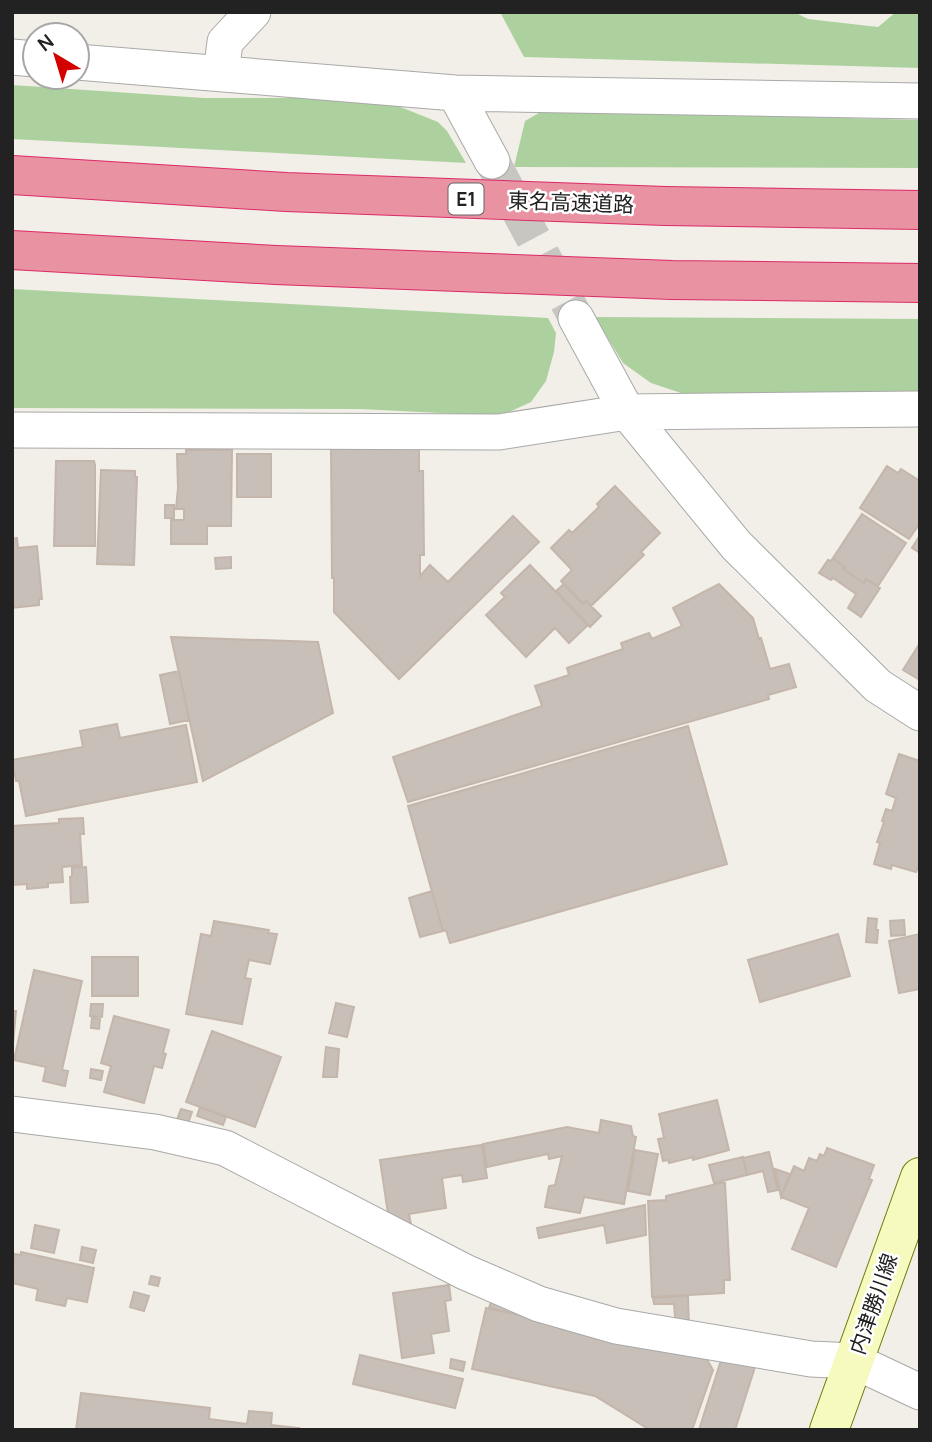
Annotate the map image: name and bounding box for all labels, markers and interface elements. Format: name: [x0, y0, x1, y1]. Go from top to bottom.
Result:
north arrow: [21, 21, 91, 91]
text: N: [32, 28, 59, 57]
road number: E1: [448, 183, 484, 214]
street label: 東名高速道路: [508, 186, 634, 218]
street label: 内津勝川線: [843, 1249, 903, 1358]

